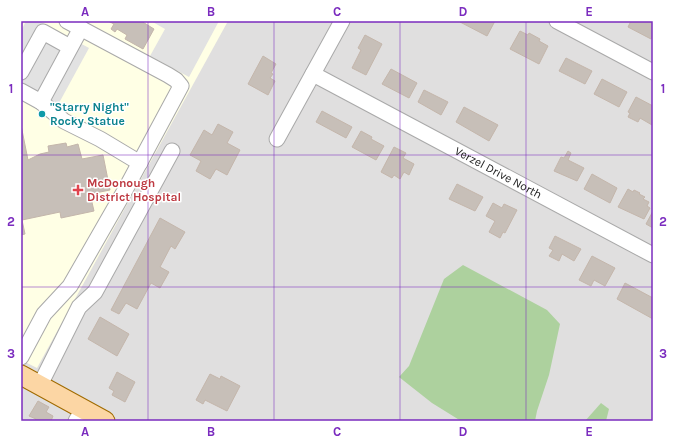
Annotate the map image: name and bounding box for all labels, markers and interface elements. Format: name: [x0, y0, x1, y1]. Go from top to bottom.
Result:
text: A: [81, 4, 89, 19]
text: B: [207, 4, 215, 19]
text: C: [333, 4, 341, 19]
text: D: [459, 4, 468, 19]
text: E: [585, 4, 593, 19]
text: 1: [9, 81, 13, 96]
text: 1: [661, 81, 665, 96]
place label: "Starry Night" Rocky Statue: [50, 100, 129, 128]
marker: "Starry Night" Rocky Statue: [37, 109, 47, 119]
street label: Verzel Drive North: [452, 144, 544, 202]
place label: McDonough District Hospital: [87, 176, 181, 204]
marker: McDonough District Hospital: [72, 184, 84, 196]
text: 2: [7, 214, 15, 229]
text: 2: [659, 214, 667, 229]
text: 3: [7, 346, 15, 361]
text: 3: [659, 346, 667, 361]
text: A: [81, 424, 89, 439]
text: B: [207, 424, 215, 439]
text: C: [333, 424, 341, 439]
text: D: [459, 424, 468, 439]
text: E: [585, 424, 593, 439]

